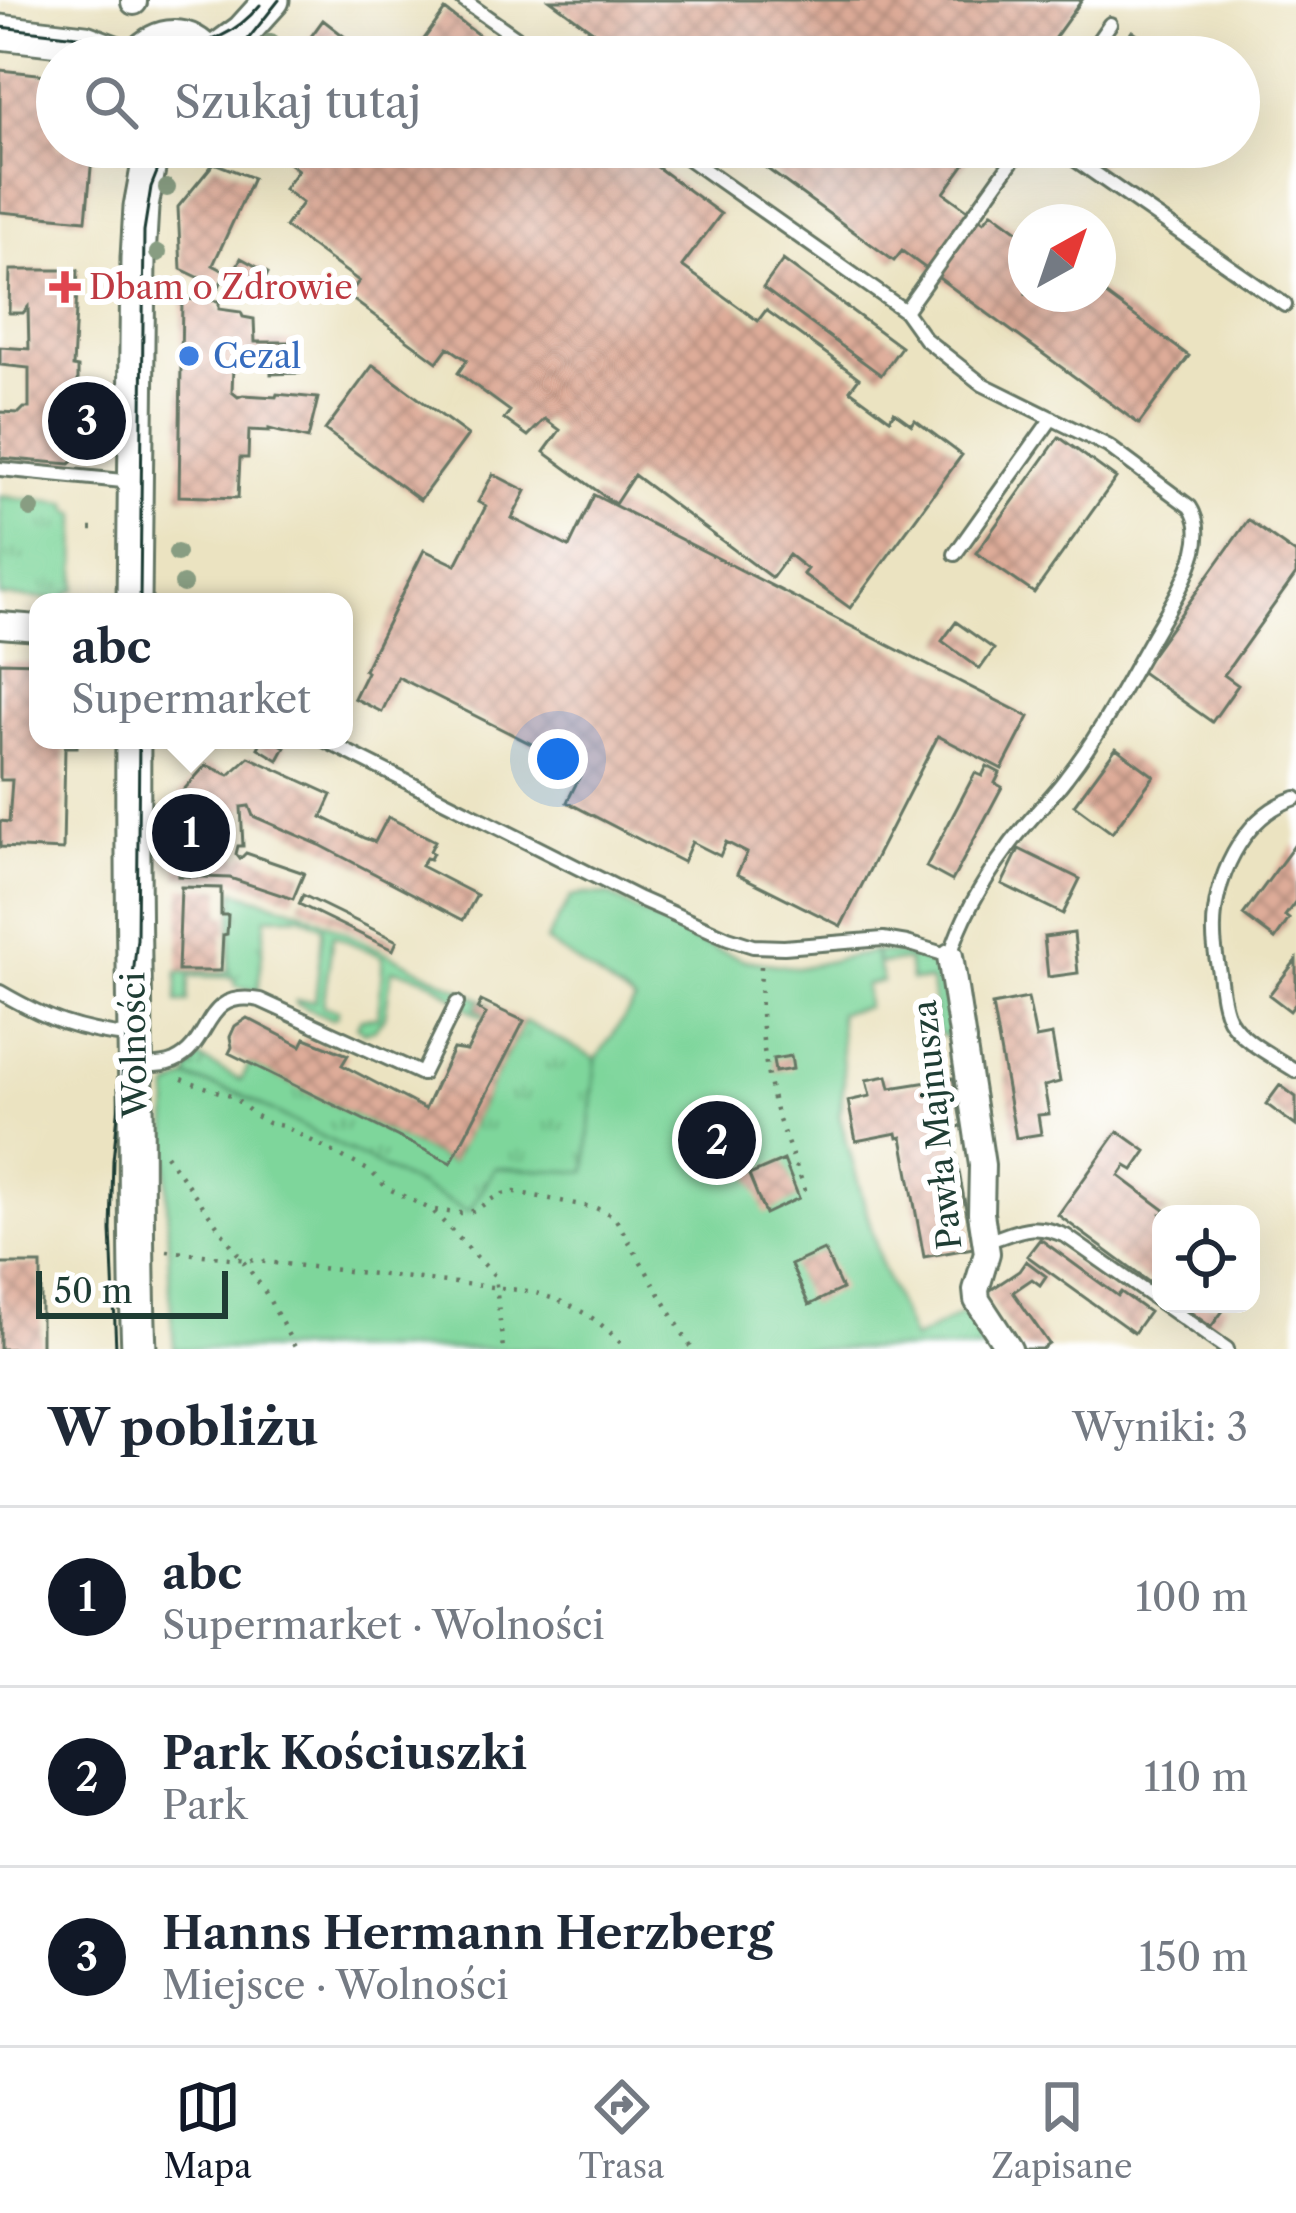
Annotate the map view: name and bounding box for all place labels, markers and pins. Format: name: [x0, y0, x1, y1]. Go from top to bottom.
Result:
place label: Dbam o Zdrowie: [89, 267, 353, 308]
marker: Dbam o Zdrowie: [52, 274, 78, 300]
place label: Cezal: [213, 336, 301, 377]
marker: Cezal: [176, 343, 202, 369]
pin: 3: [48, 376, 126, 466]
pin: 1: [152, 788, 230, 878]
pin: 2: [678, 1095, 756, 1185]

